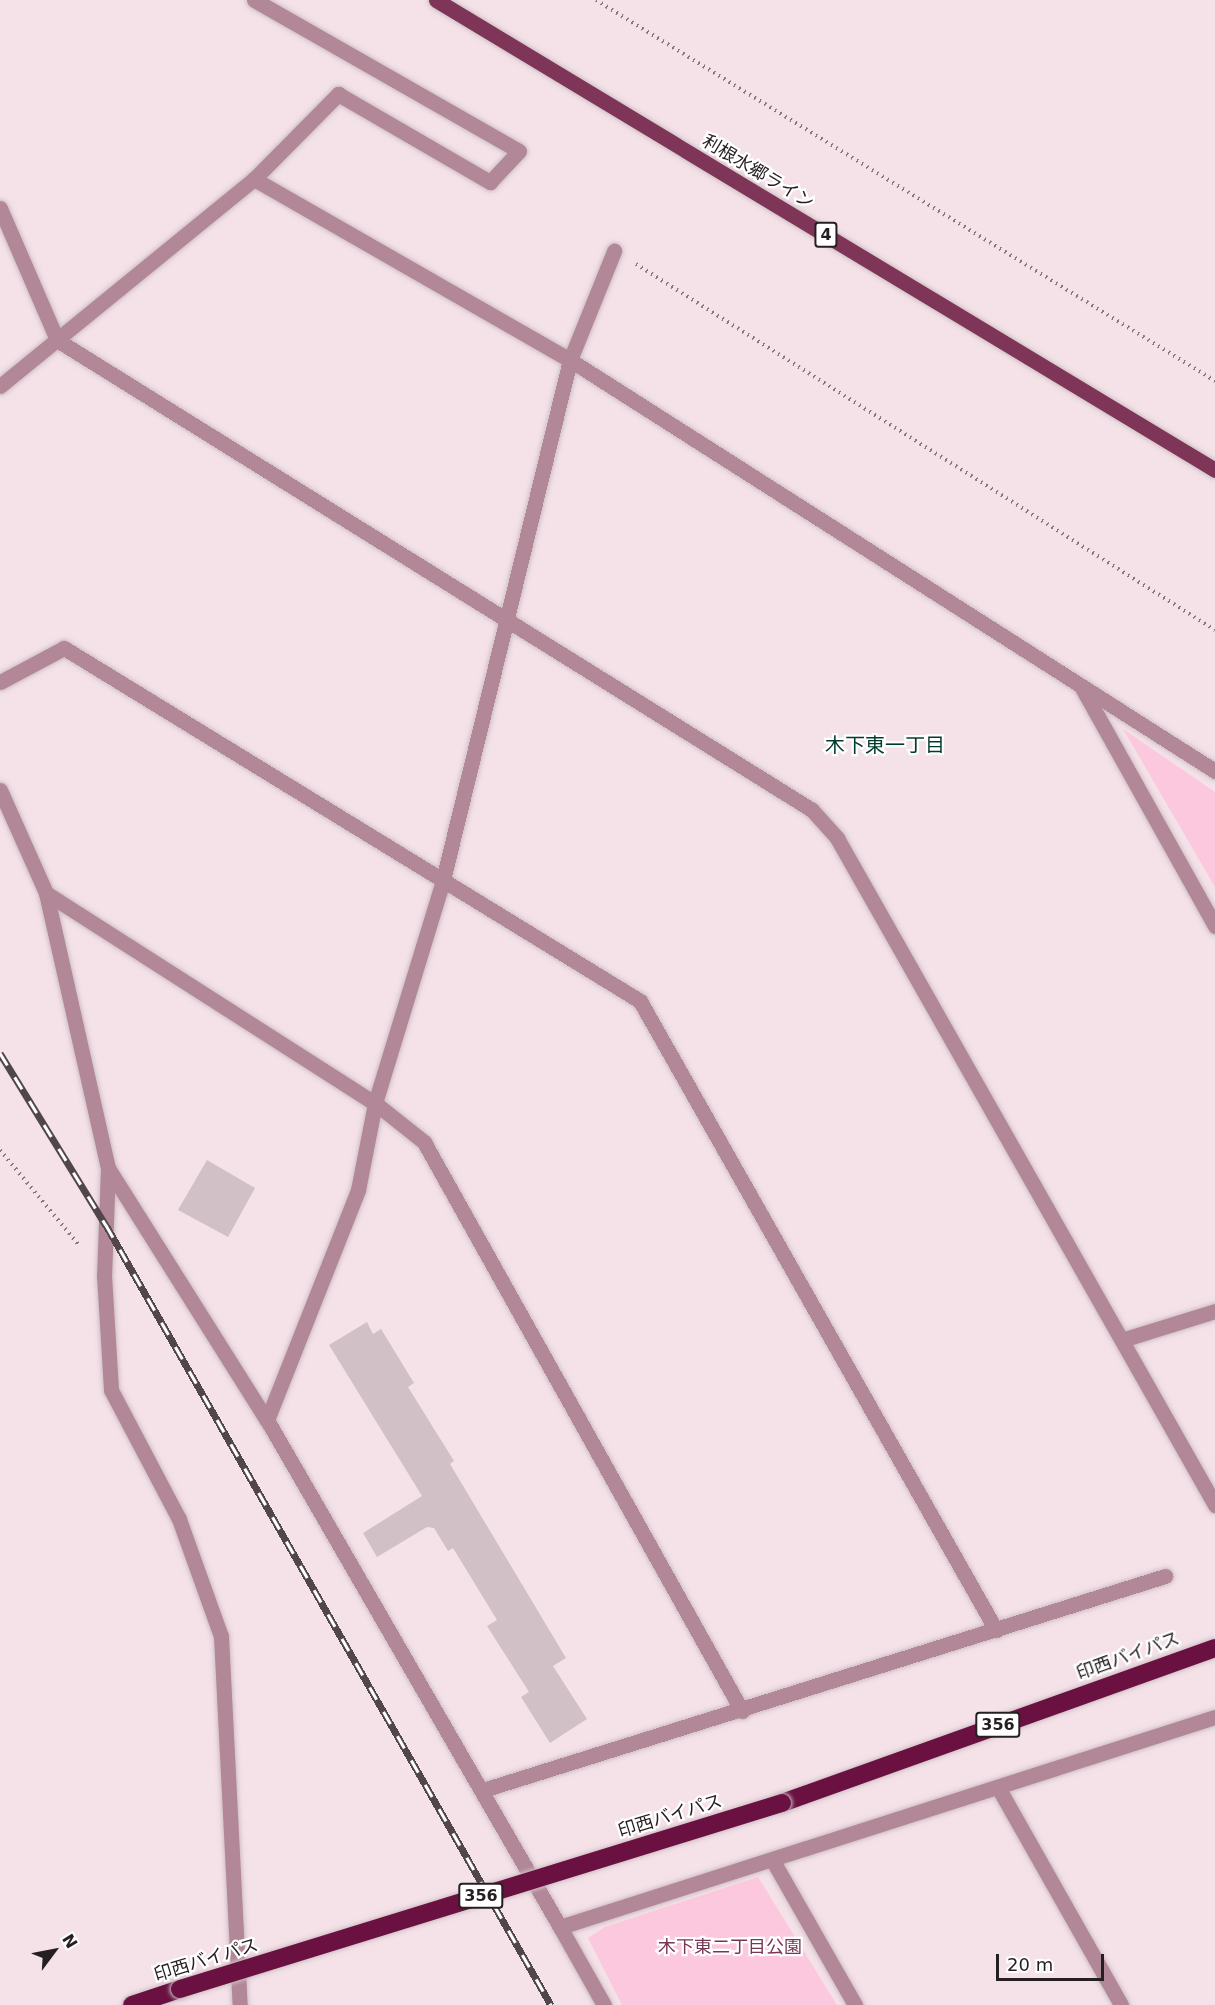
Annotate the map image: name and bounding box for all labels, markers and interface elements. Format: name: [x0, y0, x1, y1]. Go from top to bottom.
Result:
street label: 利根水郷ライン: [698, 130, 818, 214]
road number: 4: [814, 222, 838, 248]
district label: 木下東一丁目: [825, 733, 945, 757]
street label: 印西バイパス: [1074, 1627, 1182, 1685]
road number: 356: [974, 1712, 1022, 1738]
street label: 印西バイパス: [615, 1790, 725, 1842]
road number: 356: [457, 1883, 505, 1909]
north arrow: [24, 1921, 84, 1981]
text: N: [58, 1930, 81, 1952]
street label: 印西バイパス: [151, 1934, 261, 1986]
park label: 木下東二丁目公園: [658, 1936, 802, 1958]
scale bar: [999, 1942, 1107, 1980]
text: 20 m: [1007, 1954, 1053, 1975]

